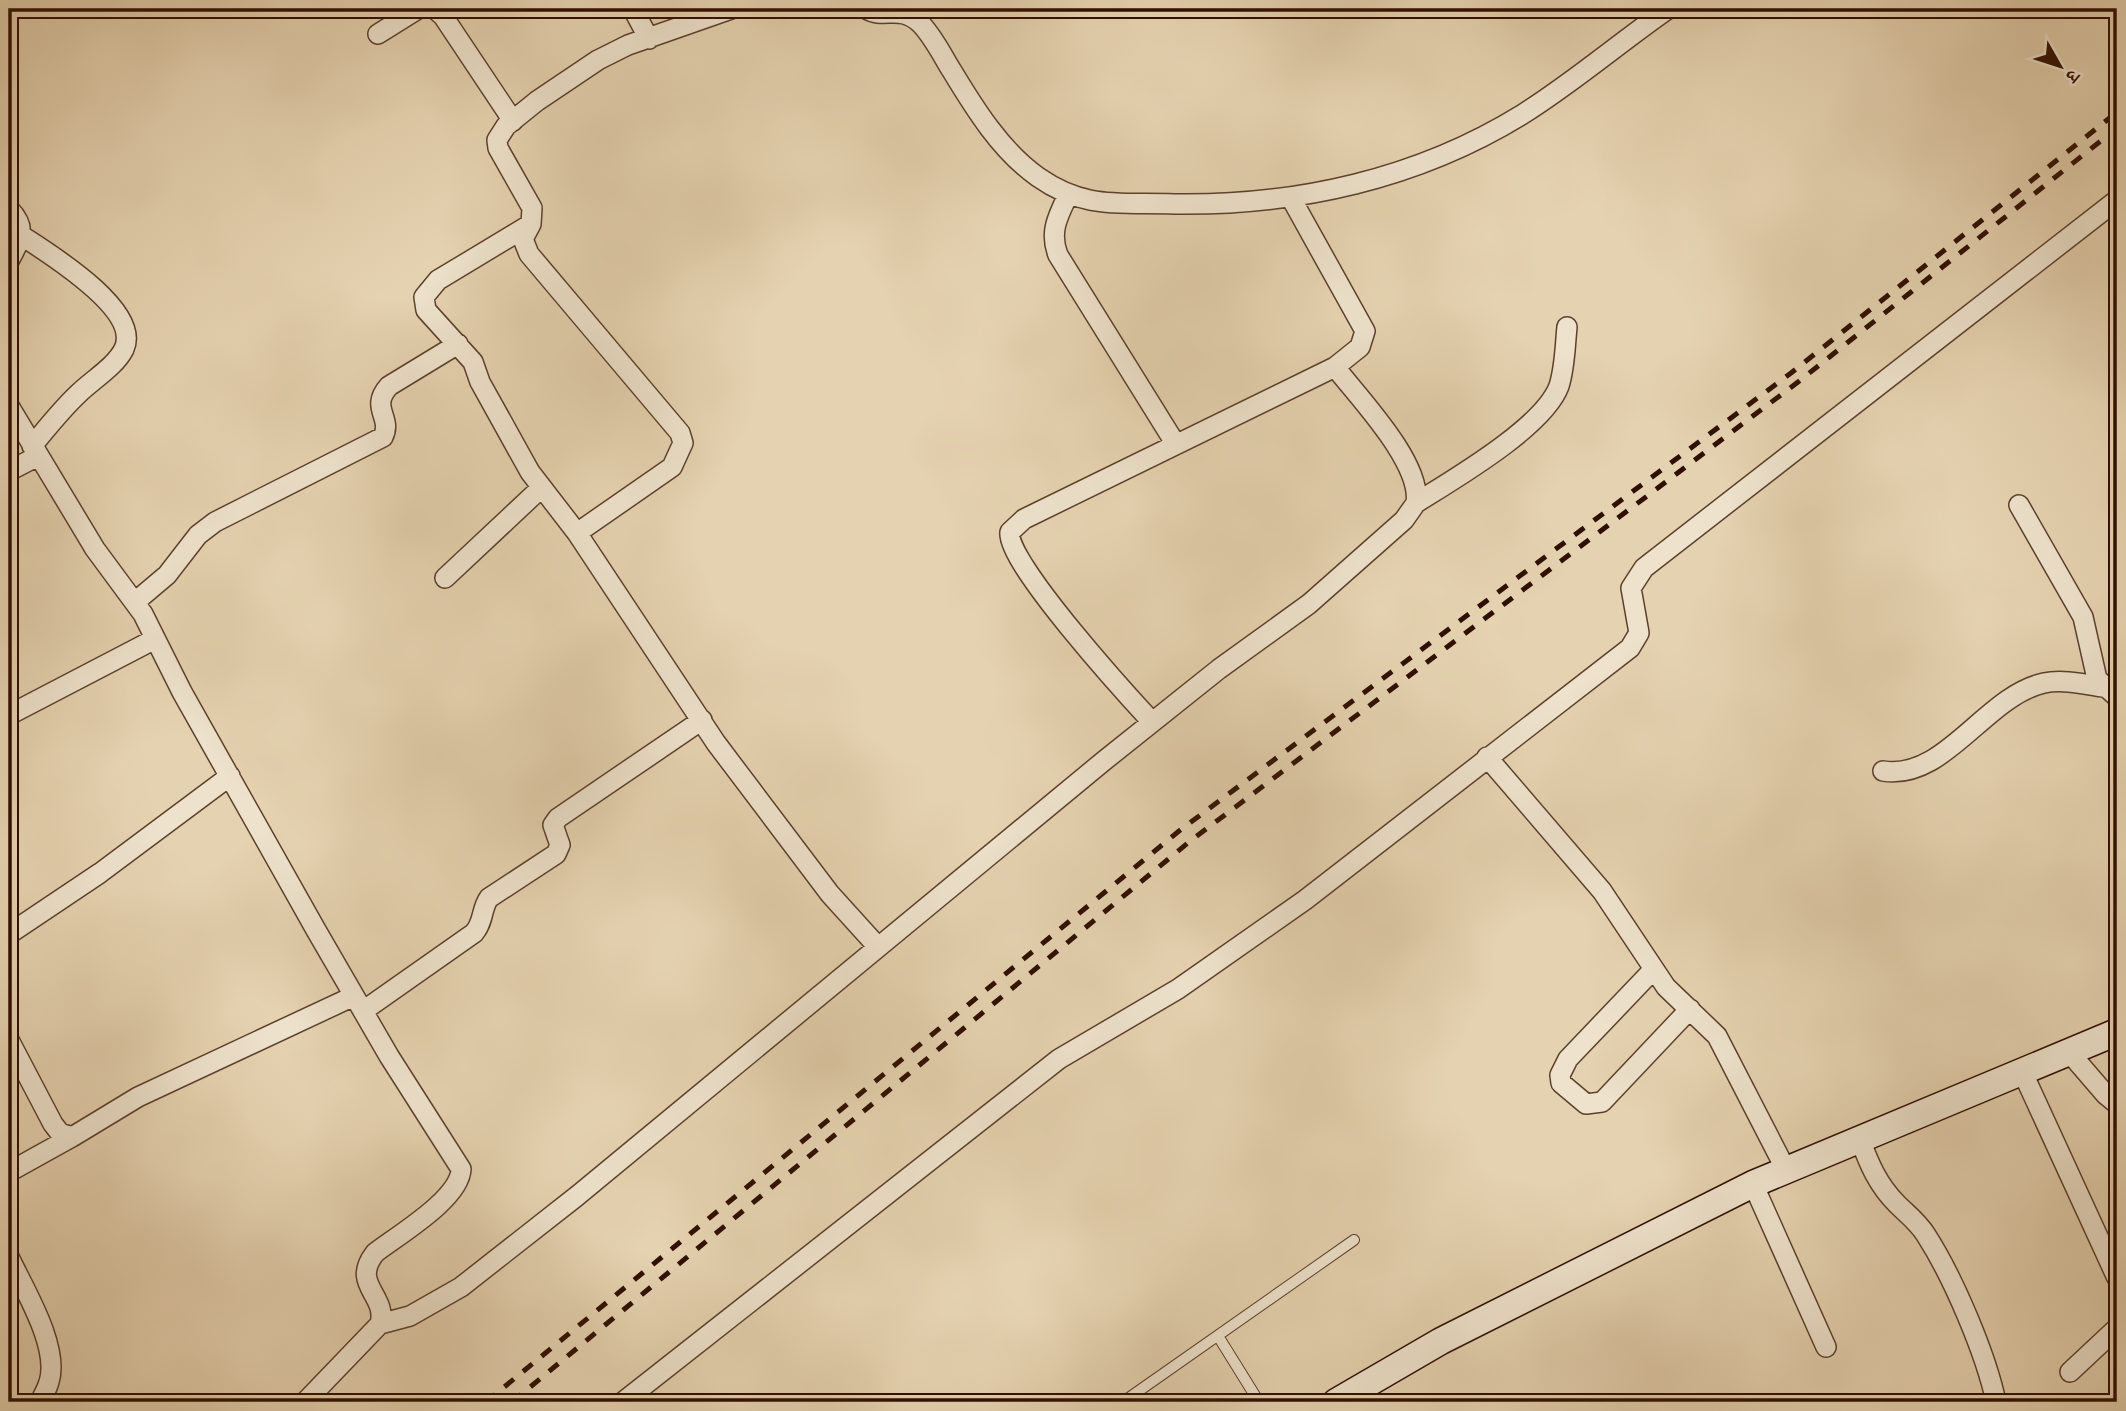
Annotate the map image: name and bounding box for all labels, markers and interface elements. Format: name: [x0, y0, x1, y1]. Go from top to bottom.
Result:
north arrow: [2024, 32, 2094, 102]
text: उ: [2058, 62, 2086, 88]

